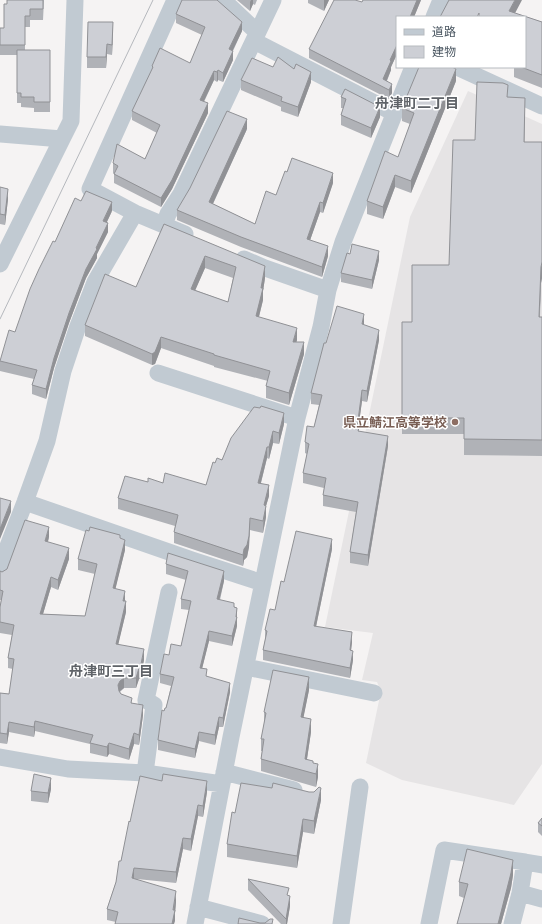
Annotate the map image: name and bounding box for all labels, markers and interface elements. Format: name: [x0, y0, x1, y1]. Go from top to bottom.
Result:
legend: [396, 16, 526, 68]
text: 道路: [432, 24, 456, 39]
text: 建物: [432, 44, 456, 59]
district label: 舟津町二丁目: [375, 94, 459, 111]
place label: 県立鯖江高等学校: [343, 414, 447, 430]
marker: 県立鯖江高等学校: [450, 417, 460, 427]
district label: 舟津町三丁目: [69, 662, 153, 679]

